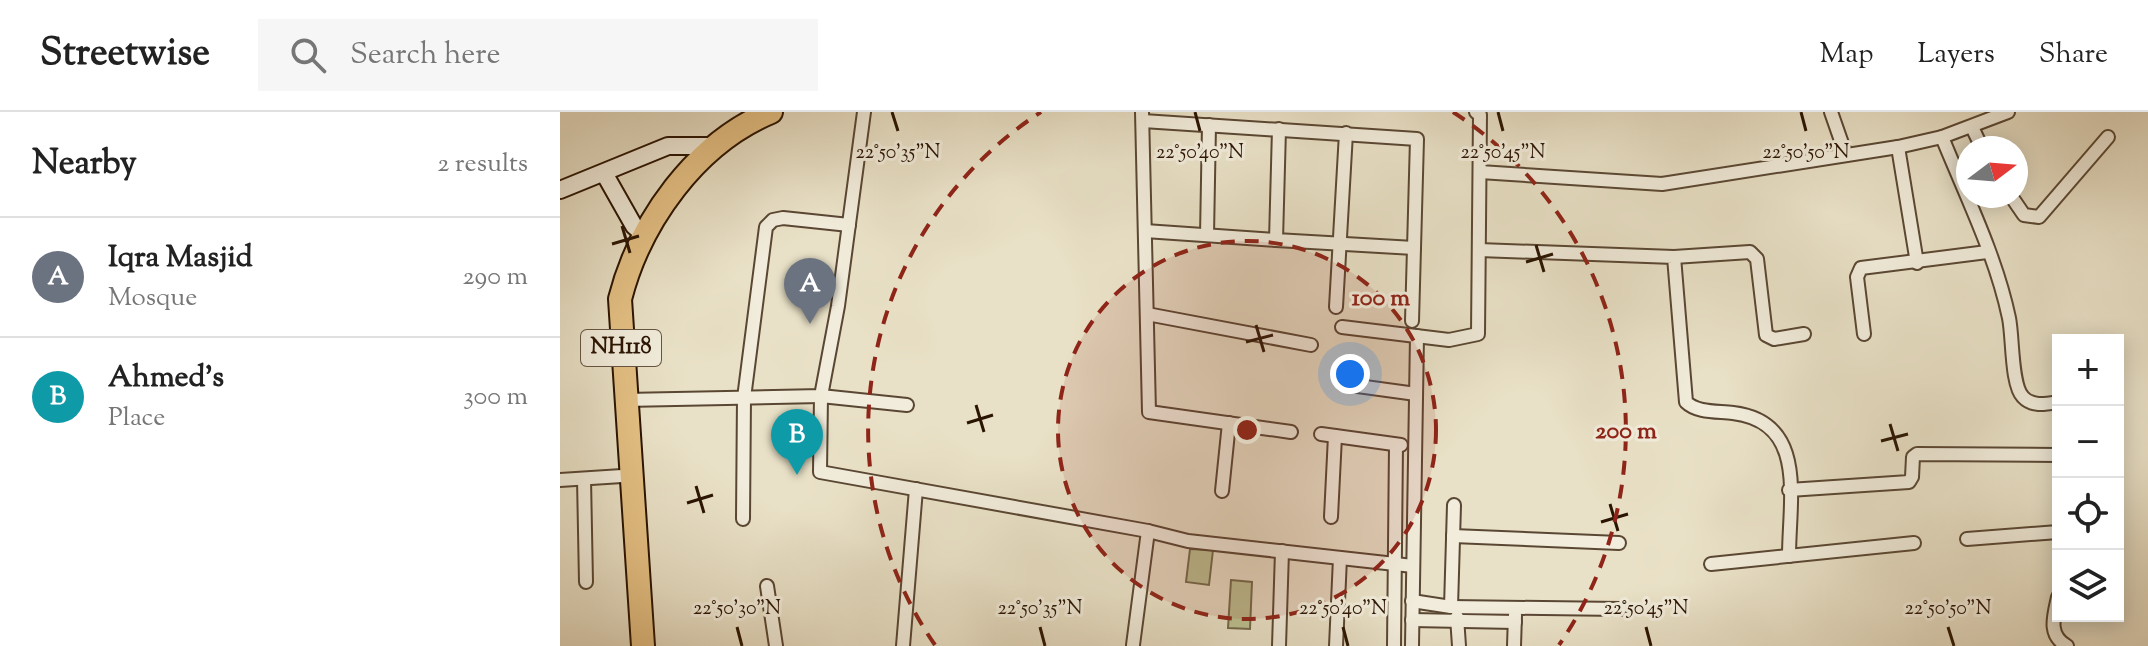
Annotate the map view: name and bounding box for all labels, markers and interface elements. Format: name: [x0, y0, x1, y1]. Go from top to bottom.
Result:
search box: [258, 19, 818, 91]
text: Streetwise: [40, 28, 210, 82]
icon: search: [286, 33, 330, 77]
text: Search here: [350, 34, 500, 77]
text: Map: [1820, 35, 1873, 75]
text: Layers: [1917, 35, 1995, 75]
text: Share: [2039, 35, 2108, 75]
north arrow: [1956, 136, 2028, 208]
text: 22°50'35"N: [855, 139, 941, 168]
text: 22°50'40"N: [1156, 139, 1244, 168]
text: 22°50'45"N: [1460, 139, 1546, 168]
text: 22°50'50"N: [1763, 139, 1850, 168]
text: Nearby: [32, 140, 137, 189]
text: 2 results: [437, 146, 528, 183]
text: Iqra Masjid: [108, 237, 253, 280]
pin: A: [784, 258, 836, 324]
text: A: [47, 259, 69, 296]
text: 290 m: [462, 259, 528, 296]
text: Mosque: [108, 280, 197, 317]
text: 100 m: [1352, 282, 1410, 316]
road number: NH118: [581, 330, 661, 366]
map controls: [2052, 334, 2124, 622]
button: +: [2052, 334, 2124, 406]
your location: [1330, 354, 1370, 394]
text: Ahmed's: [108, 357, 224, 400]
text: B: [50, 379, 66, 416]
text: 300 m: [463, 379, 528, 416]
text: Place: [108, 400, 165, 437]
button: −: [2052, 406, 2124, 478]
pin: B: [771, 409, 823, 475]
text: 200 m: [1595, 415, 1657, 449]
centre of rings: [1233, 416, 1261, 444]
button: locate: [2052, 478, 2124, 550]
button: layers: [2052, 550, 2124, 622]
text: 22°50'30"N: [693, 595, 781, 624]
text: 22°50'35"N: [997, 595, 1083, 624]
text: 22°50'40"N: [1299, 595, 1387, 624]
text: 22°50'45"N: [1603, 595, 1689, 624]
text: 22°50'50"N: [1905, 595, 1992, 624]

